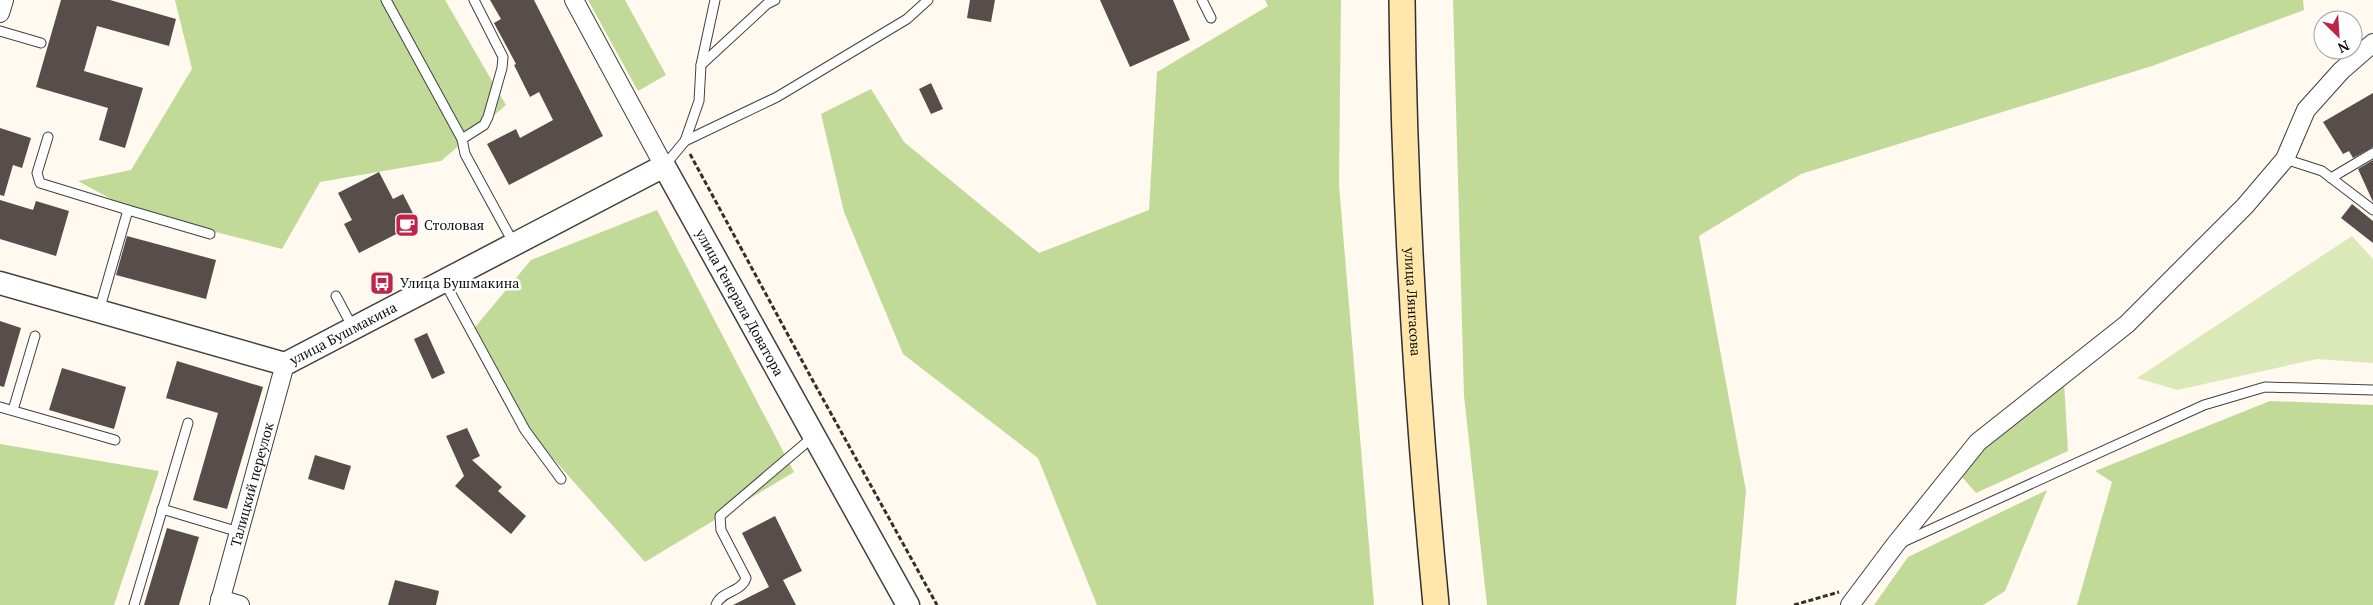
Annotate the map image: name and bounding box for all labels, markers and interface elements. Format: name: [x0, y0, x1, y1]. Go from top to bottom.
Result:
north arrow: [2313, 10, 2363, 60]
text: N: [2335, 36, 2353, 58]
cafe icon: Столовая: [394, 212, 420, 238]
place label: Столовая: [424, 215, 484, 234]
street label: улица Генерала Доватора: [691, 224, 789, 379]
street label: улица Лянгасова: [1401, 246, 1426, 357]
bus stop icon: Улица Бушмакина: [369, 270, 395, 296]
place label: Улица Бушмакина: [400, 273, 519, 292]
street label: улица Бушмакина: [285, 297, 400, 369]
street label: Талицкий переулок: [225, 420, 278, 549]

